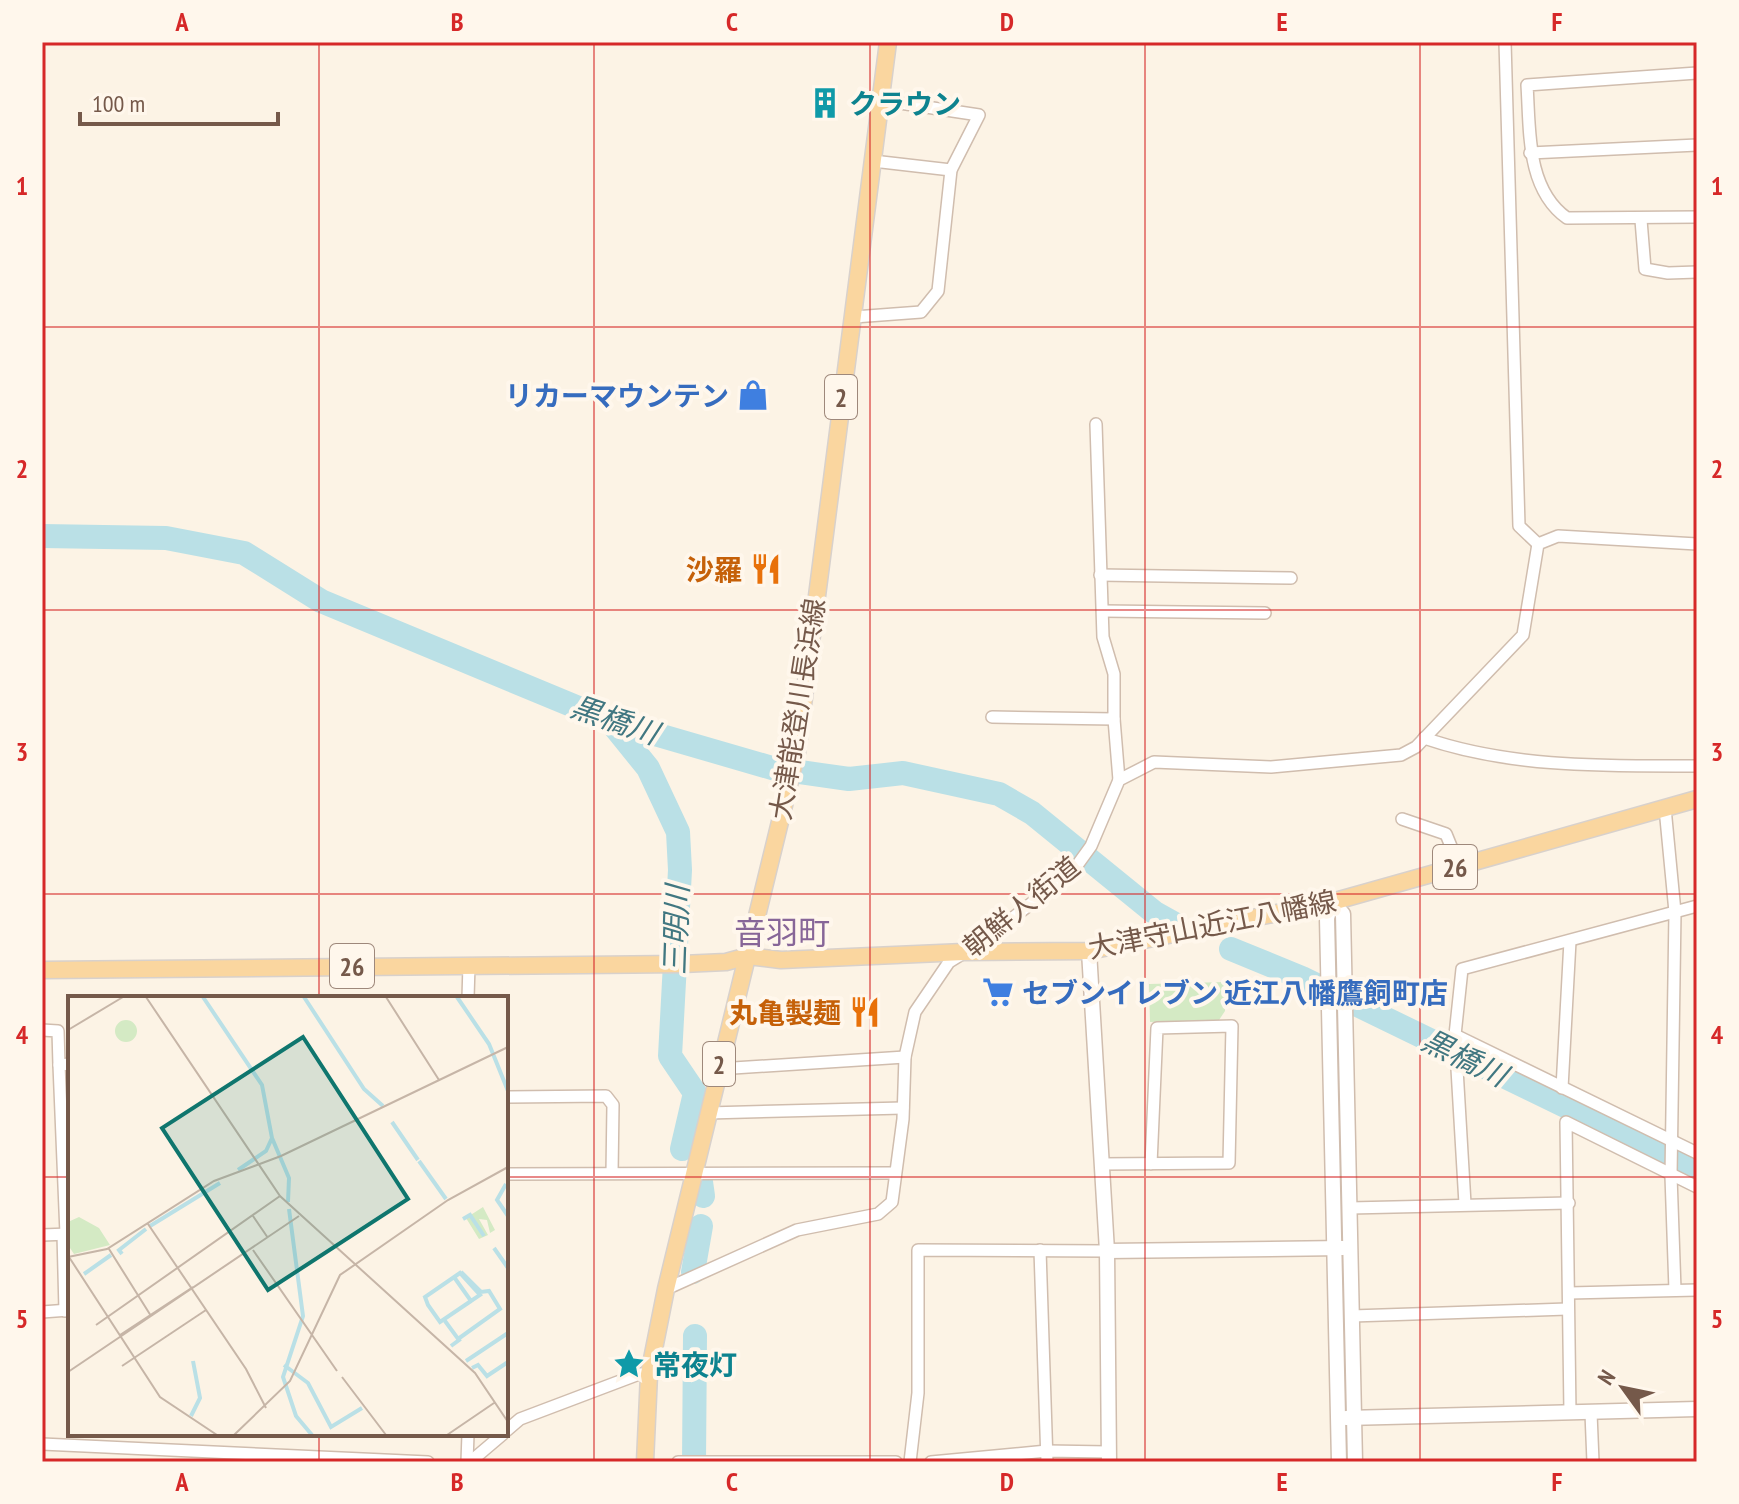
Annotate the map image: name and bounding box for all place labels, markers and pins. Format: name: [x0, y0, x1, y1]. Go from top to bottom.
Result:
place label: クラウン: [849, 85, 961, 122]
building icon: クラウン: [808, 86, 842, 120]
place label: リカーマウンテン: [505, 377, 729, 414]
shop icon: リカーマウンテン: [736, 378, 770, 412]
place label: 沙羅: [686, 551, 742, 588]
restaurant icon: 沙羅: [749, 552, 783, 586]
place label: セブンイレブン 近江八幡鷹飼町店: [1022, 974, 1448, 1011]
supermarket icon: セブンイレブン 近江八幡鷹飼町店: [981, 975, 1015, 1009]
place label: 丸亀製麺: [729, 994, 841, 1031]
restaurant icon: 丸亀製麺: [848, 995, 882, 1029]
place label: 常夜灯: [653, 1346, 737, 1383]
place icon: 常夜灯: [612, 1347, 646, 1381]

